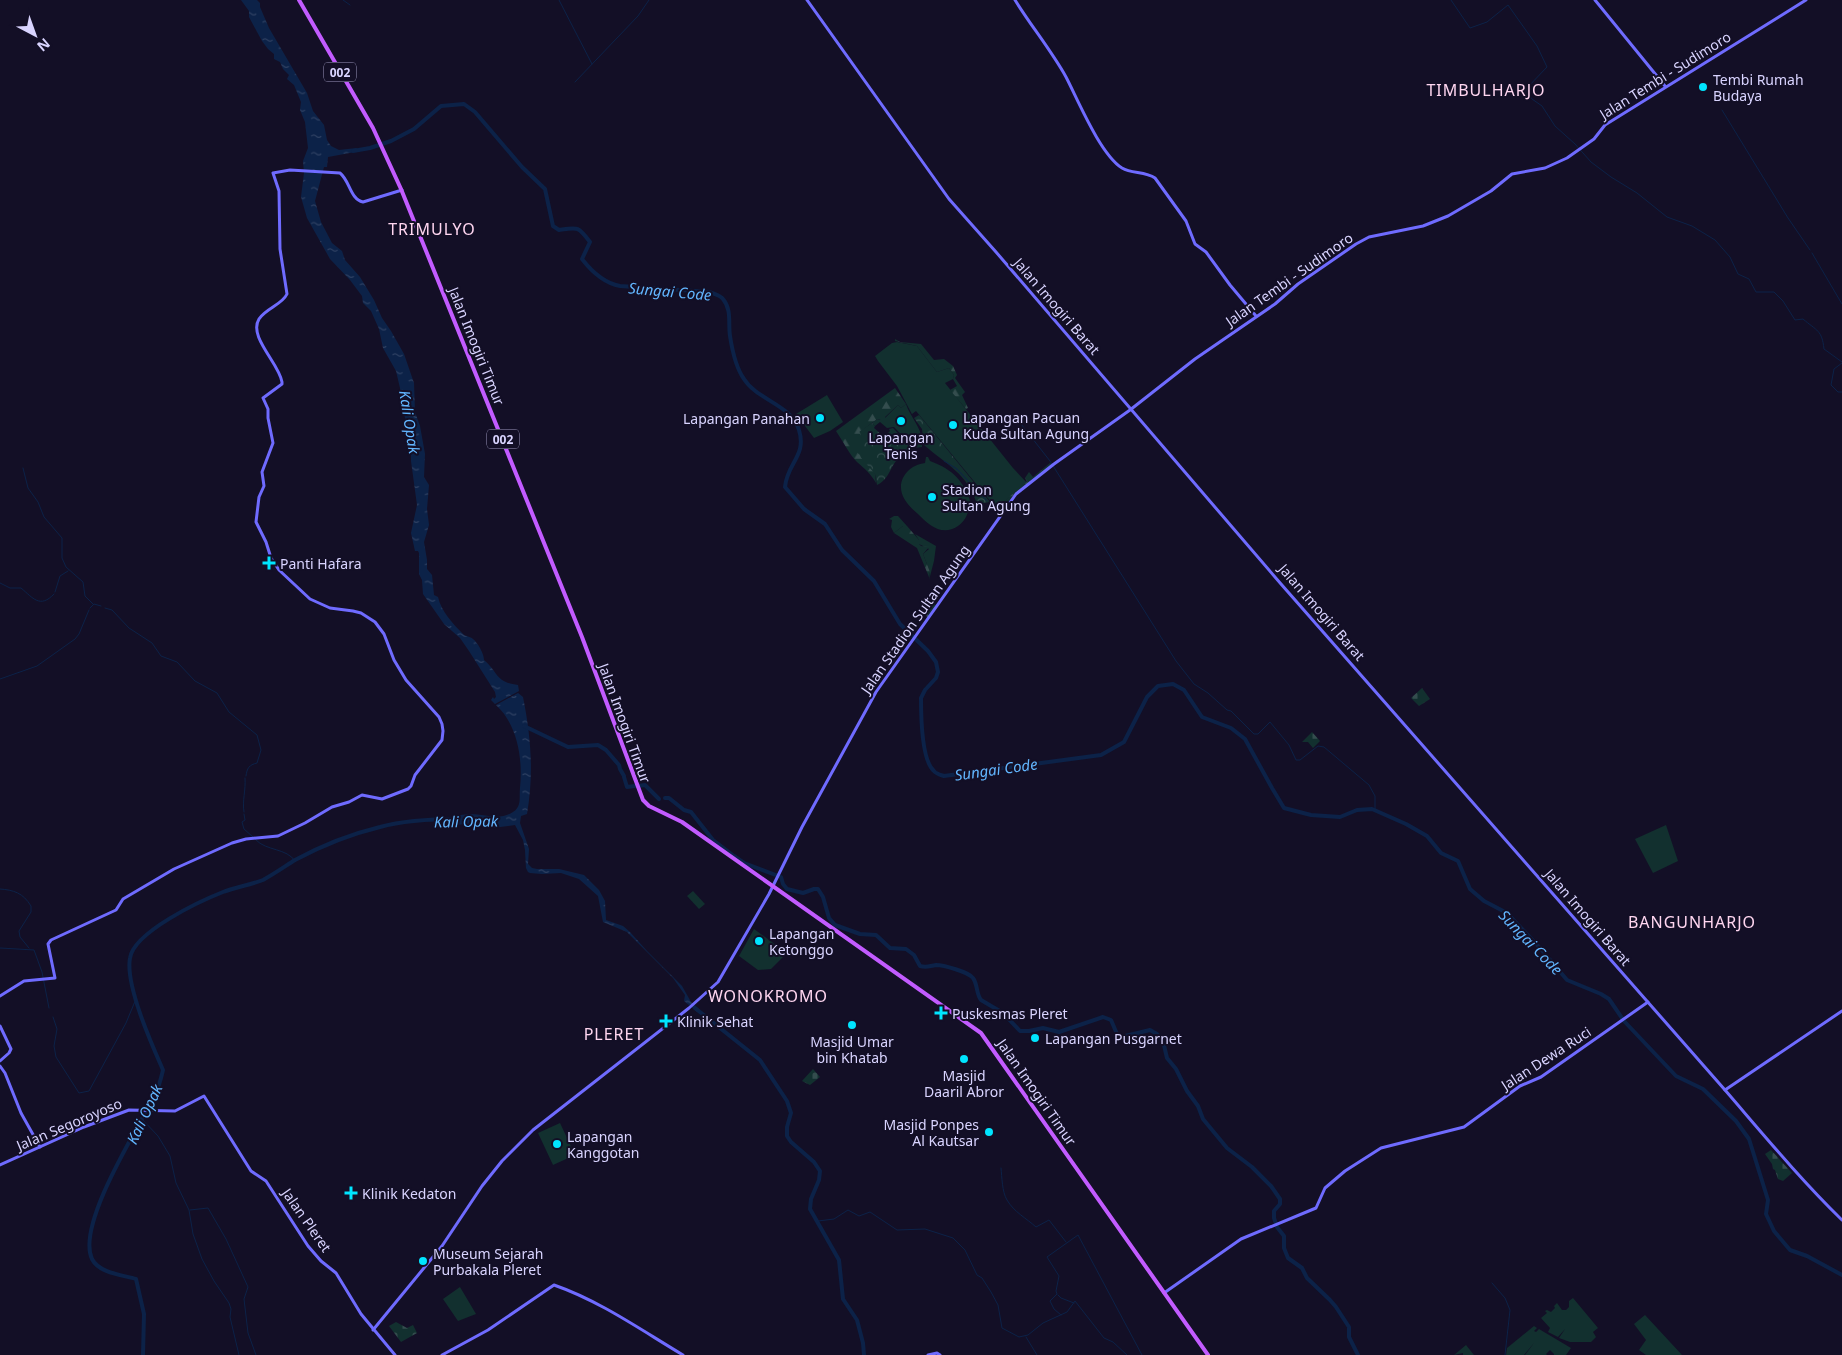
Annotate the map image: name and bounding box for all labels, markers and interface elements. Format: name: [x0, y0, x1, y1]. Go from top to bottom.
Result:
north arrow: [10, 10, 60, 60]
street label: Jalan Tembi - Sudimoro: [1594, 27, 1734, 124]
text: N: [33, 34, 54, 56]
road number: 002: [324, 62, 356, 82]
place label: Tembi Rumah Budaya: [1713, 70, 1804, 105]
district label: TIMBULHARJO: [1426, 79, 1546, 101]
marker: Tembi Rumah Budaya: [1697, 81, 1709, 93]
district label: TRIMULYO: [388, 218, 476, 240]
street label: Jalan Tembi - Sudimoro: [1220, 228, 1356, 331]
street label: Jalan Imogiri Barat: [1008, 252, 1104, 358]
water label: Sungai Code: [628, 277, 713, 305]
street label: Jalan Imogiri Timur: [444, 282, 509, 408]
water label: Kali Opak: [395, 389, 425, 456]
place label: Lapangan Pacuan Kuda Sultan Agung: [963, 408, 1089, 443]
place label: Lapangan Panahan: [683, 409, 810, 428]
marker: Lapangan Panahan: [814, 412, 826, 424]
marker: Lapangan Tenis: [895, 415, 907, 427]
marker: Lapangan Pacuan Kuda Sultan Agung: [947, 419, 959, 431]
place label: Lapangan Tenis: [868, 428, 934, 463]
road number: 002: [487, 429, 519, 448]
place label: Stadion Sultan Agung: [942, 480, 1031, 515]
marker: Stadion Sultan Agung: [926, 491, 938, 503]
street label: Jalan Stadion Sultan Agung: [855, 541, 974, 699]
place label: Panti Hafara: [280, 554, 362, 573]
marker: Panti Hafara: [262, 556, 276, 570]
street label: Jalan Imogiri Barat: [1273, 558, 1369, 664]
street label: Jalan Imogiri Timur: [594, 659, 656, 786]
water label: Sungai Code: [953, 753, 1039, 785]
water label: Kali Opak: [434, 810, 499, 832]
street label: Jalan Imogiri Barat: [1539, 863, 1635, 969]
water label: Sungai Code: [1495, 905, 1567, 979]
district label: BANGUNHARJO: [1628, 911, 1756, 933]
place label: Lapangan Ketonggo: [769, 924, 834, 959]
marker: Lapangan Ketonggo: [753, 935, 765, 947]
district label: WONOKROMO: [708, 985, 828, 1007]
place label: Puskesmas Pleret: [952, 1004, 1068, 1023]
marker: Puskesmas Pleret: [934, 1006, 948, 1020]
place label: Klinik Sehat: [677, 1012, 753, 1031]
marker: Klinik Sehat: [659, 1014, 673, 1028]
marker: Masjid Umar bin Khatab: [846, 1019, 858, 1031]
street label: Jalan Dewa Ruci: [1496, 1022, 1595, 1095]
district label: PLERET: [584, 1023, 644, 1045]
place label: Lapangan Pusgarnet: [1045, 1029, 1182, 1048]
place label: Masjid Umar bin Khatab: [810, 1032, 894, 1067]
marker: Lapangan Pusgarnet: [1029, 1032, 1041, 1044]
street label: Jalan Imogiri Timur: [992, 1033, 1081, 1149]
marker: Masjid Daaril Abror: [958, 1053, 970, 1065]
place label: Masjid Daaril Abror: [924, 1066, 1004, 1101]
water label: Kali Opak: [121, 1080, 167, 1147]
street label: Jalan Segoroyoso: [12, 1093, 125, 1156]
place label: Masjid Ponpes Al Kautsar: [883, 1115, 979, 1150]
marker: Masjid Ponpes Al Kautsar: [983, 1126, 995, 1138]
place label: Lapangan Kanggotan: [567, 1127, 639, 1162]
marker: Lapangan Kanggotan: [551, 1138, 563, 1150]
street label: Jalan Pleret: [277, 1183, 336, 1256]
place label: Klinik Kedaton: [362, 1184, 456, 1203]
marker: Klinik Kedaton: [344, 1186, 358, 1200]
place label: Museum Sejarah Purbakala Pleret: [433, 1244, 543, 1279]
marker: Museum Sejarah Purbakala Pleret: [417, 1255, 429, 1267]

